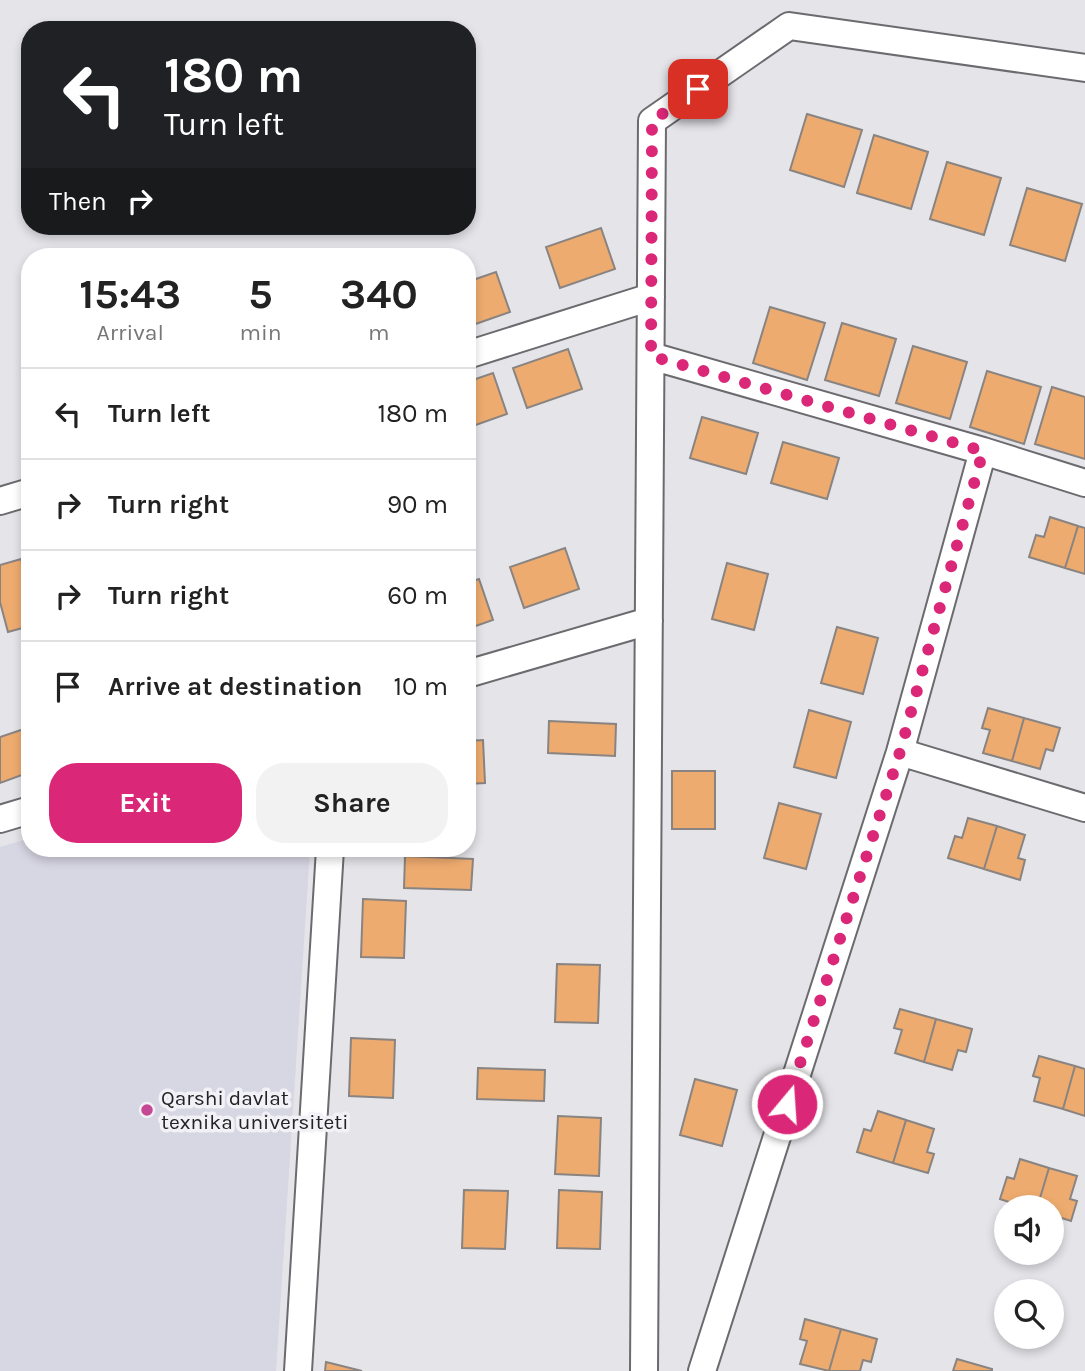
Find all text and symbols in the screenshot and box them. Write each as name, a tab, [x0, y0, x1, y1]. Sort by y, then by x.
text: 180 m	[164, 47, 303, 104]
icon: left	[49, 49, 140, 140]
pin	[668, 59, 728, 119]
icon: arrive	[679, 70, 717, 108]
text: Turn left	[164, 106, 284, 143]
icon: right	[121, 182, 159, 220]
text: Then	[49, 186, 107, 217]
text: 15:43	[79, 269, 181, 319]
text: 5	[248, 269, 273, 319]
text: 340	[340, 269, 418, 319]
text: Arrival	[97, 319, 164, 346]
text: min	[239, 319, 282, 346]
text: m	[368, 319, 390, 346]
icon: left	[49, 395, 87, 433]
text: Turn left	[108, 398, 210, 429]
text: 180 m	[378, 398, 448, 429]
icon: right	[49, 486, 87, 524]
text: Turn right	[108, 489, 229, 520]
text: 90 m	[387, 489, 448, 520]
icon: right	[49, 577, 87, 615]
text: Turn right	[108, 580, 229, 611]
text: 60 m	[387, 580, 448, 611]
icon: arrive	[49, 668, 87, 706]
text: Arrive at destination	[108, 671, 362, 702]
text: 10 m	[393, 671, 448, 702]
button: Exit	[49, 763, 242, 843]
button: Share	[256, 763, 448, 843]
position arrow	[750, 1067, 824, 1141]
place label: Qarshi davlat texnika universiteti	[161, 1086, 348, 1134]
marker: Qarshi davlat texnika universiteti	[139, 1102, 155, 1118]
map controls	[994, 1195, 1064, 1349]
button: sound	[994, 1195, 1064, 1265]
button: search	[994, 1279, 1064, 1349]

